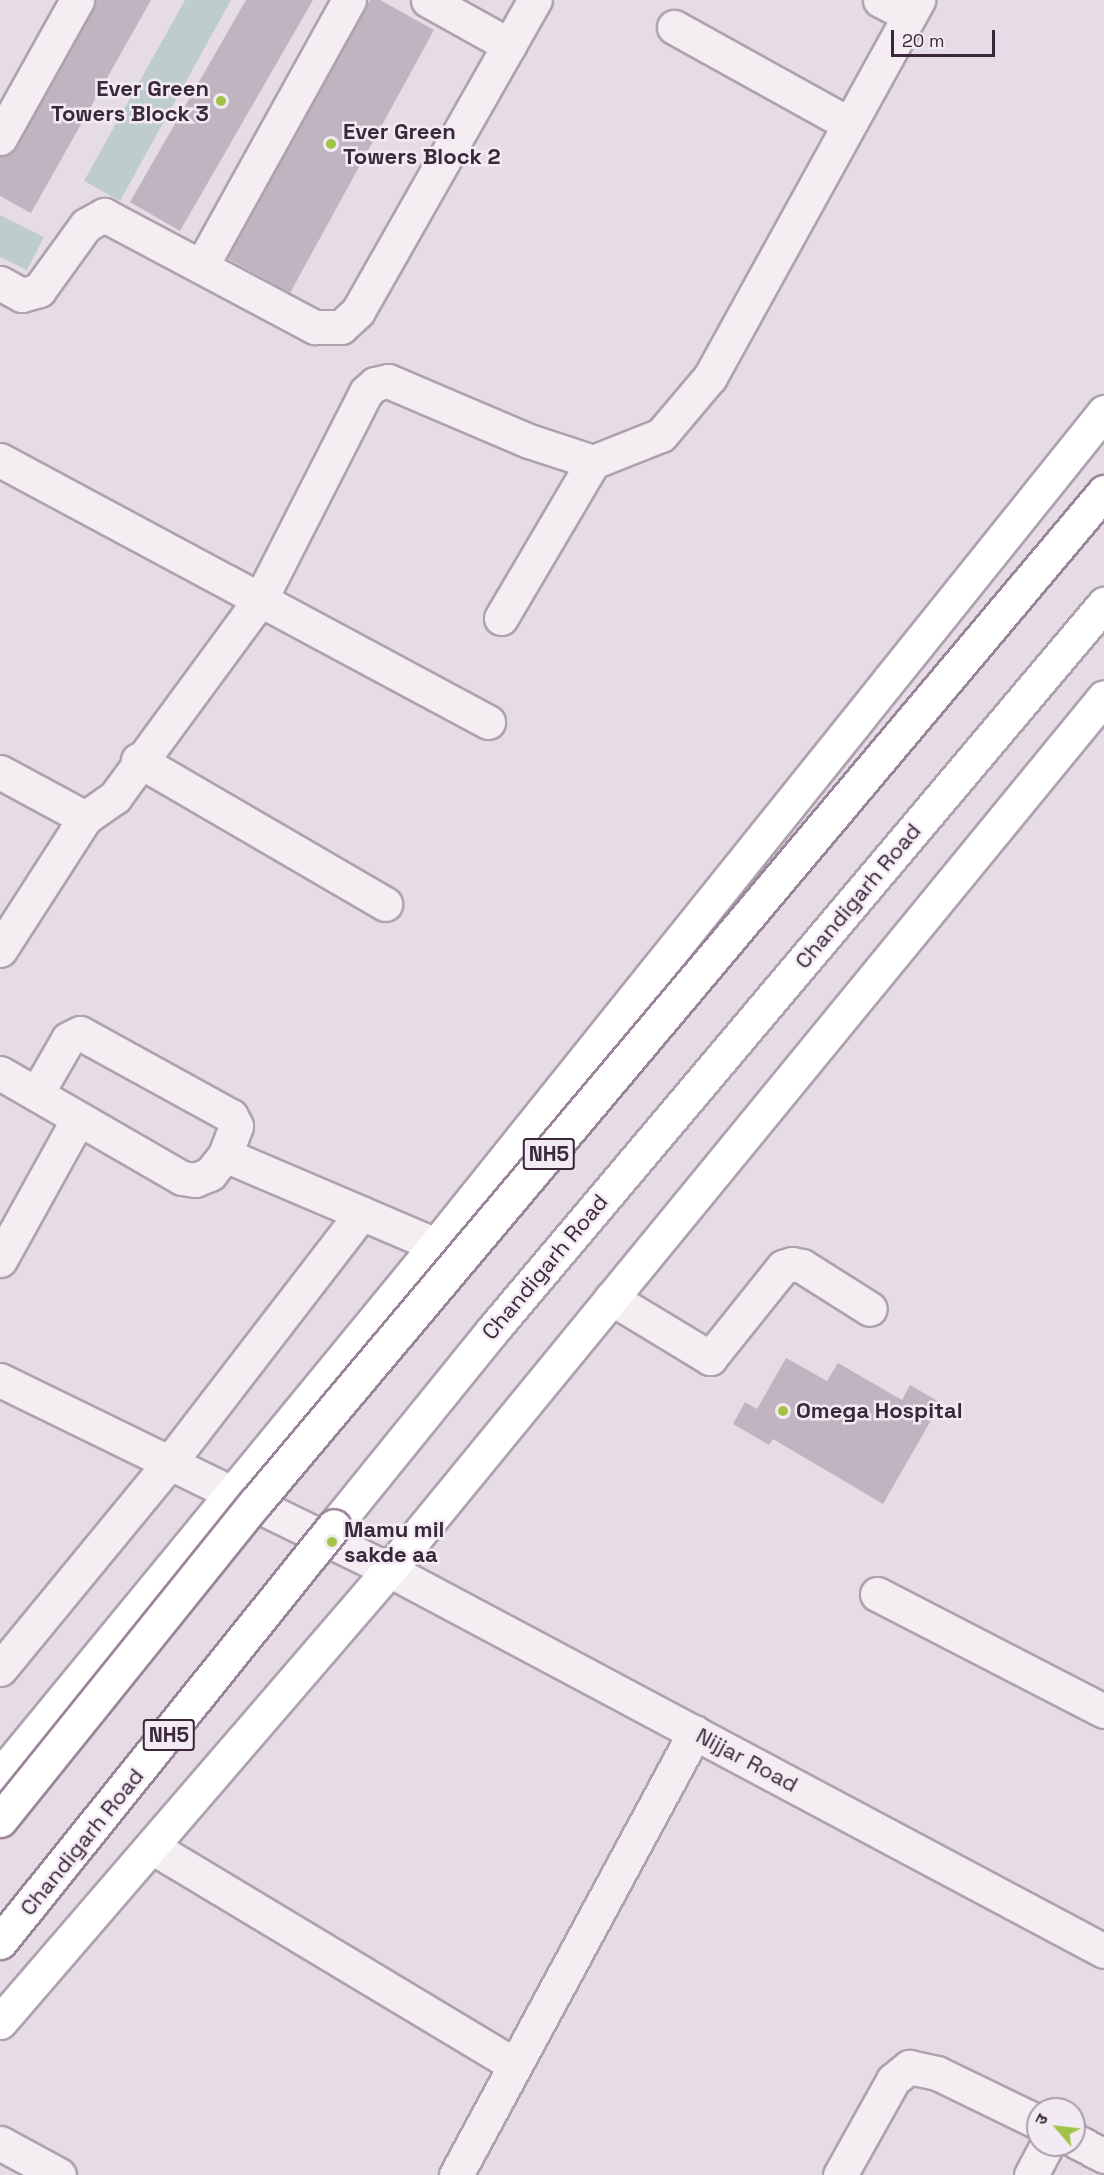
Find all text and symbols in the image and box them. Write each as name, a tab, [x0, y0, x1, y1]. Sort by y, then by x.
scale bar	[894, 18, 998, 56]
text: 20 m	[902, 29, 945, 52]
place label: Ever Green Towers Block 3	[51, 75, 209, 126]
marker: Ever Green Towers Block 3	[214, 94, 228, 108]
place label: Ever Green Towers Block 2	[343, 118, 501, 170]
marker: Ever Green Towers Block 2	[324, 137, 338, 151]
street label: Chandigarh Road	[790, 818, 926, 974]
road number: NH5	[522, 1136, 576, 1172]
street label: Chandigarh Road	[477, 1189, 613, 1345]
place label: Omega Hospital	[796, 1398, 963, 1424]
marker: Omega Hospital	[774, 1402, 792, 1420]
place label: Mamu mil sakde aa	[344, 1516, 444, 1568]
marker: Mamu mil sakde aa	[325, 1535, 339, 1549]
road number: NH5	[142, 1717, 196, 1753]
street label: Nijjar Road	[692, 1722, 802, 1798]
street label: Chandigarh Road	[15, 1763, 149, 1921]
north arrow	[1026, 2097, 1086, 2157]
text: उ	[1030, 2110, 1053, 2128]

